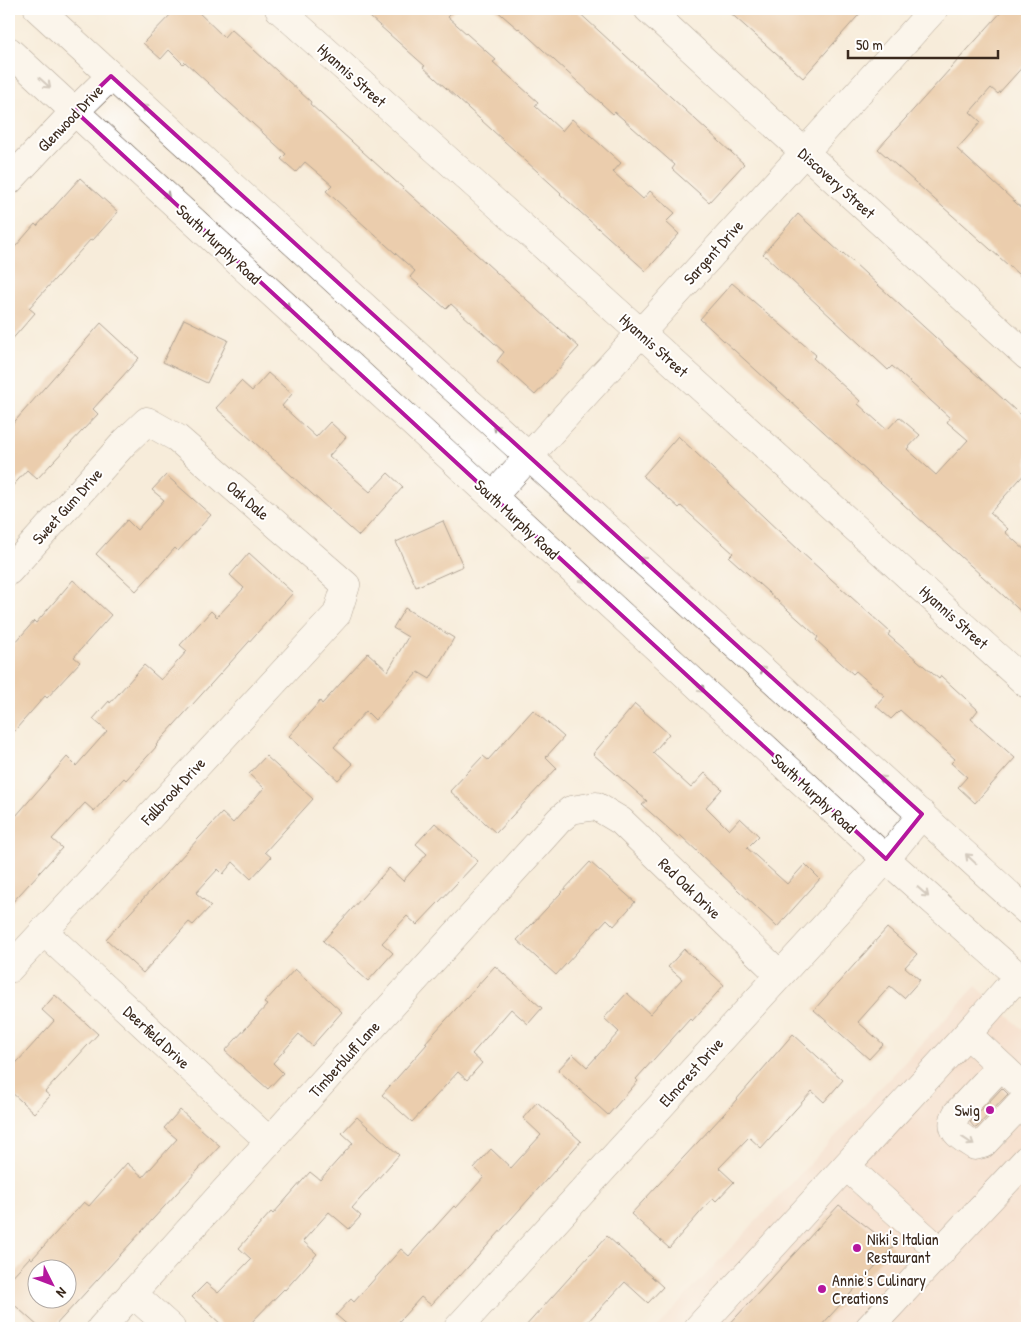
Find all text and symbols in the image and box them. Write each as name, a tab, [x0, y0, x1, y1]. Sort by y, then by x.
scale bar	[848, 28, 998, 60]
text: 50 m	[856, 34, 883, 55]
street label: Hyannis Street	[313, 38, 392, 112]
one-way arrow	[38, 78, 51, 89]
street label: Glenwood Drive	[32, 79, 108, 157]
one-way arrow	[142, 104, 155, 116]
street label: Discovery Street	[794, 142, 881, 224]
one-way arrow	[158, 188, 171, 199]
street label: South Murphy Road	[172, 199, 266, 289]
street label: Sargent Drive	[678, 215, 748, 289]
one-way arrow	[277, 298, 290, 310]
street label: Hyannis Street	[615, 308, 694, 382]
one-way arrow	[492, 424, 505, 436]
street label: Sweet Gum Drive	[27, 463, 108, 549]
street label: South Murphy Road	[470, 474, 564, 564]
street label: Oak Dale	[222, 475, 275, 525]
one-way arrow	[638, 557, 651, 568]
one-way arrow	[574, 571, 586, 583]
street label: Hyannis Street	[915, 580, 994, 654]
one-way arrow	[759, 666, 772, 677]
one-way arrow	[693, 681, 706, 693]
street label: South Murphy Road	[767, 748, 861, 838]
street label: Fallbrook Drive	[135, 752, 211, 830]
one-way arrow	[879, 775, 892, 787]
street label: Red Oak Drive	[654, 853, 727, 924]
one-way arrow	[964, 853, 977, 865]
one-way arrow	[916, 886, 929, 897]
street label: Deerfield Drive	[119, 1000, 196, 1074]
street label: Timberbluff Lane	[304, 1015, 385, 1102]
street label: Elmcrest Drive	[654, 1032, 729, 1111]
place label: Swig	[955, 1099, 980, 1121]
marker: Swig	[984, 1104, 996, 1116]
one-way arrow	[961, 1136, 975, 1146]
place label: Niki's Italian Restaurant	[867, 1228, 939, 1268]
marker: Niki's Italian Restaurant	[851, 1242, 863, 1254]
north arrow	[28, 1260, 78, 1310]
place label: Annie's Culinary Creations	[832, 1269, 926, 1309]
marker: Annie's Culinary Creations	[816, 1283, 828, 1295]
text: N	[52, 1284, 72, 1303]

